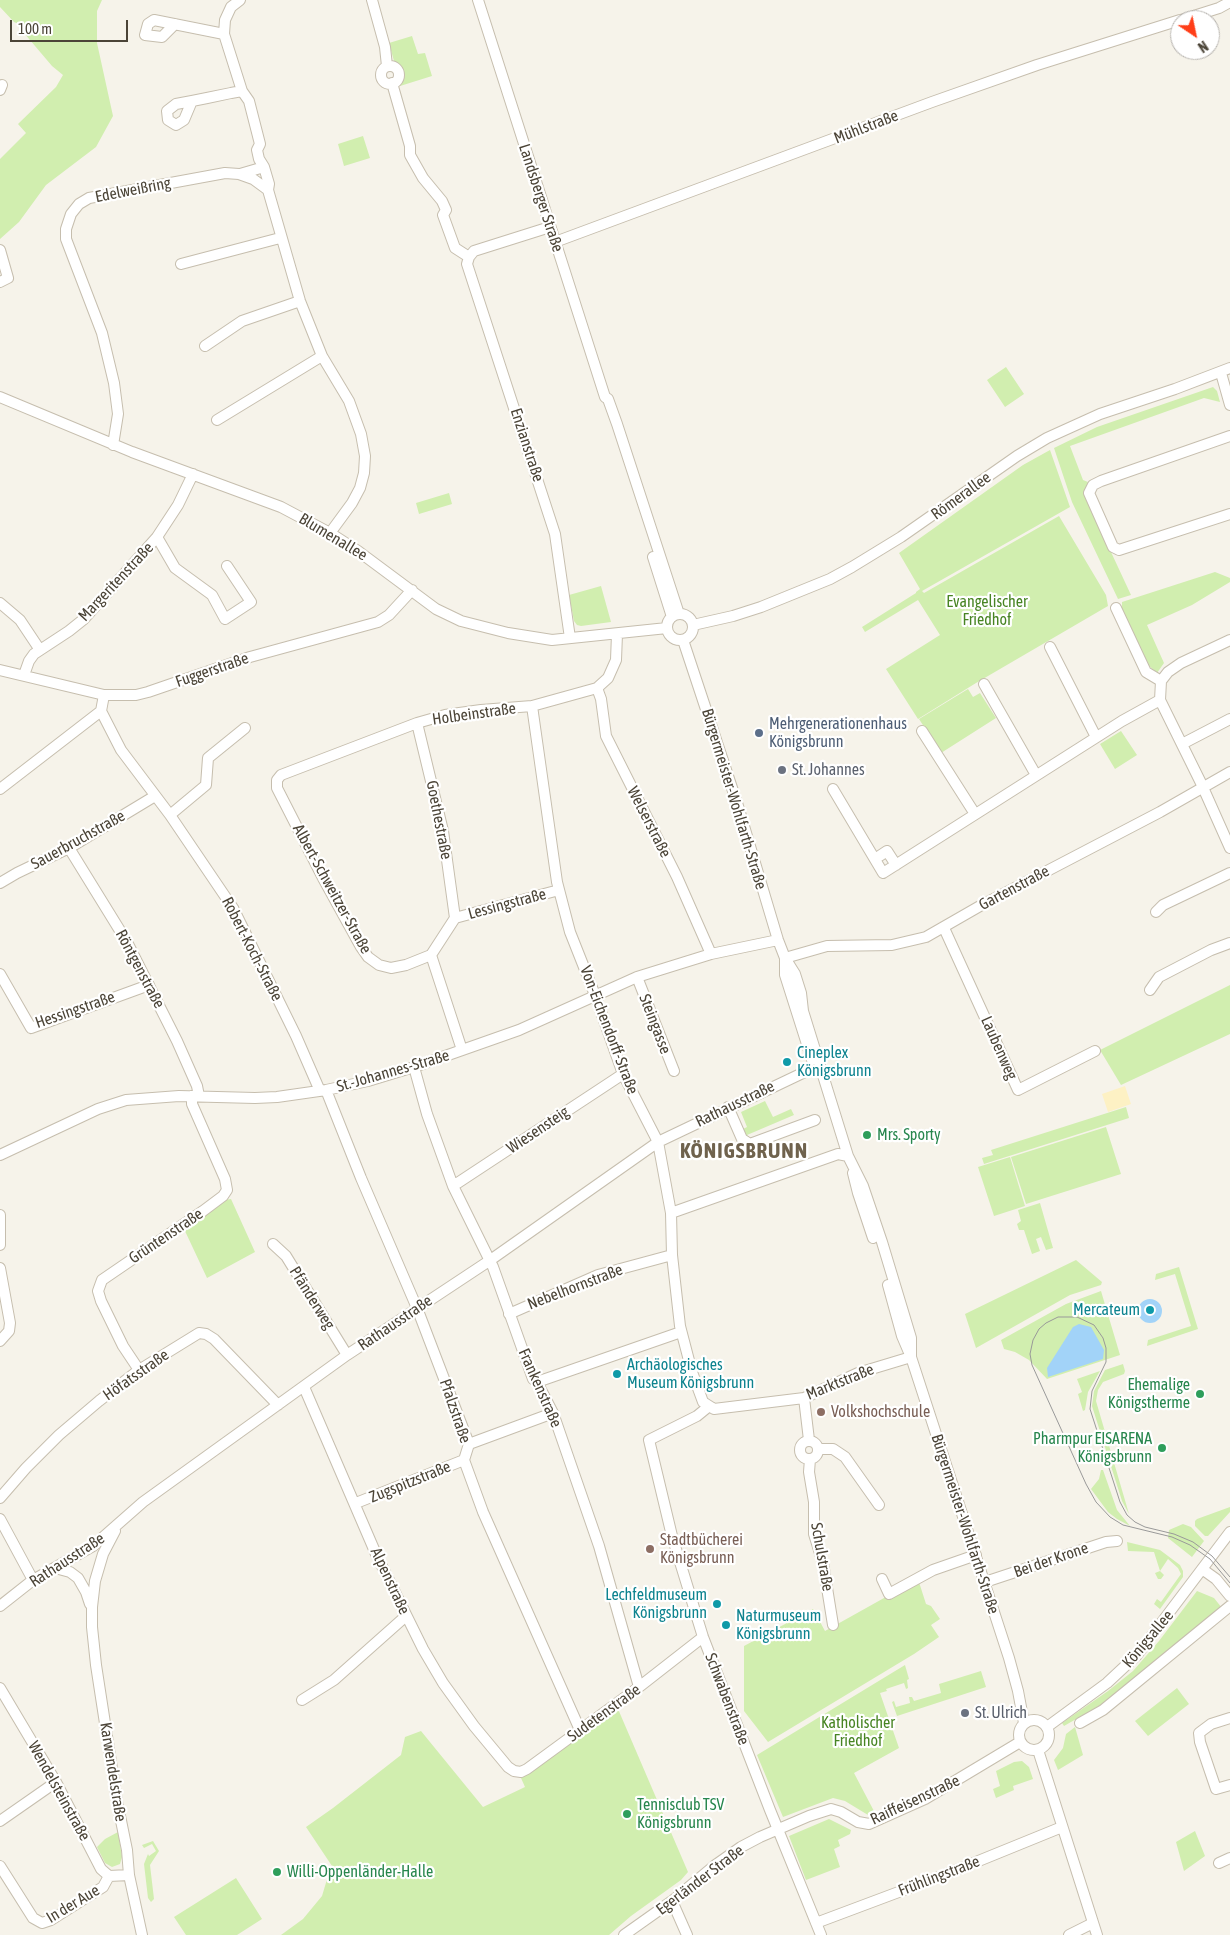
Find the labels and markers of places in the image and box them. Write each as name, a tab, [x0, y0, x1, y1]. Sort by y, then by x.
place label: Mehrgenerationenhaus Königsbrunn	[769, 714, 907, 752]
marker: Mehrgenerationenhaus Königsbrunn	[753, 727, 765, 739]
place label: St. Johannes	[792, 760, 865, 780]
marker: St. Johannes	[776, 764, 788, 776]
place label: Cineplex Königsbrunn	[797, 1043, 872, 1081]
marker: Cineplex Königsbrunn	[781, 1056, 793, 1068]
place label: Mrs. Sporty	[877, 1125, 941, 1145]
marker: Mrs. Sporty	[861, 1129, 873, 1141]
place label: Mercateum	[1073, 1300, 1140, 1320]
marker: Mercateum	[1144, 1304, 1156, 1316]
place label: Archäologisches Museum Königsbrunn	[627, 1355, 754, 1393]
marker: Archäologisches Museum Königsbrunn	[611, 1368, 623, 1380]
place label: Ehemalige Königstherme	[1108, 1375, 1190, 1413]
marker: Ehemalige Königstherme	[1194, 1388, 1206, 1400]
place label: Volkshochschule	[831, 1402, 930, 1422]
marker: Volkshochschule	[815, 1406, 827, 1418]
place label: Pharmpur EISARENA Königsbrunn	[1033, 1429, 1152, 1467]
marker: Pharmpur EISARENA Königsbrunn	[1156, 1442, 1168, 1454]
place label: Stadtbücherei Königsbrunn	[660, 1530, 743, 1568]
marker: Stadtbücherei Königsbrunn	[644, 1543, 656, 1555]
place label: Lechfeldmuseum Königsbrunn	[605, 1585, 707, 1623]
marker: Lechfeldmuseum Königsbrunn	[711, 1598, 723, 1610]
place label: Naturmuseum Königsbrunn	[736, 1606, 821, 1644]
marker: Naturmuseum Königsbrunn	[720, 1619, 732, 1631]
place label: St. Ulrich	[975, 1703, 1027, 1723]
marker: St. Ulrich	[959, 1707, 971, 1719]
place label: Tennisclub TSV Königsbrunn	[637, 1795, 724, 1833]
marker: Tennisclub TSV Königsbrunn	[621, 1808, 633, 1820]
place label: Willi-Oppenländer-Halle	[287, 1862, 433, 1882]
marker: Willi-Oppenländer-Halle	[271, 1866, 283, 1878]

